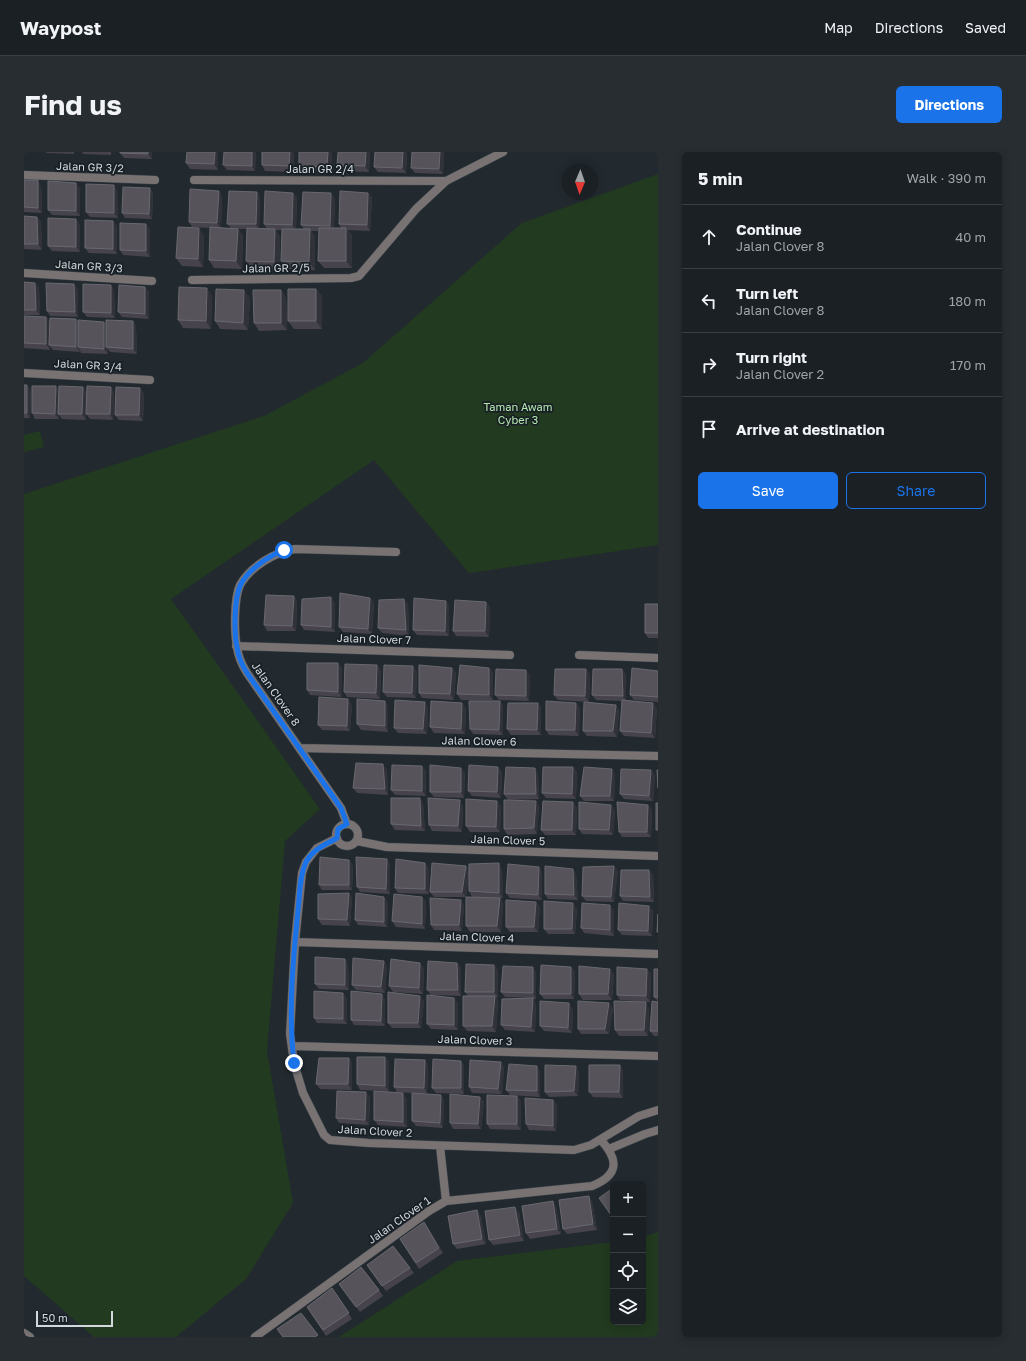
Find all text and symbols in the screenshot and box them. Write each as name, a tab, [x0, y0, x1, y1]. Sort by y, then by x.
text: Waypost	[20, 16, 101, 39]
text: Map	[824, 19, 853, 36]
text: Directions	[875, 19, 943, 36]
text: Saved	[965, 19, 1006, 36]
button: Directions	[896, 86, 1002, 123]
text: Find us	[24, 88, 122, 121]
street label: Jalan GR 3/2	[56, 159, 124, 174]
street label: Jalan GR 2/4	[286, 162, 354, 175]
north arrow	[562, 164, 598, 200]
text: 5 min	[698, 168, 742, 189]
text: Walk · 390 m	[907, 170, 986, 186]
text: Continue	[736, 220, 802, 238]
icon: ahead	[698, 226, 720, 248]
text: 40 m	[955, 229, 986, 245]
text: Jalan Clover 8	[736, 238, 825, 254]
street label: Jalan GR 3/3	[55, 257, 123, 274]
street label: Jalan GR 2/5	[242, 260, 310, 275]
text: Turn left	[736, 284, 798, 302]
icon: left	[698, 290, 720, 312]
text: 180 m	[949, 293, 986, 309]
text: Jalan Clover 8	[736, 302, 825, 318]
text: Turn right	[736, 348, 807, 366]
icon: right	[698, 354, 720, 376]
street label: Jalan GR 3/4	[54, 356, 123, 373]
text: 170 m	[950, 357, 986, 373]
text: Jalan Clover 2	[736, 366, 824, 382]
park label: Taman Awam Cyber 3	[484, 400, 552, 426]
icon: arrive	[698, 418, 720, 440]
text: Arrive at destination	[736, 420, 885, 438]
button: Save	[698, 472, 838, 509]
button: Share	[846, 472, 986, 509]
route start	[275, 541, 293, 559]
street label: Jalan Clover 7	[337, 631, 411, 646]
street label: Jalan Clover 8	[250, 659, 303, 728]
street label: Jalan Clover 6	[441, 733, 517, 748]
street label: Jalan Clover 5	[471, 832, 546, 847]
street label: Jalan Clover 4	[439, 929, 515, 944]
street label: Jalan Clover 3	[437, 1032, 513, 1047]
route end	[285, 1054, 303, 1072]
street label: Jalan Clover 2	[337, 1122, 413, 1139]
map controls	[610, 1181, 646, 1325]
button: +	[610, 1181, 646, 1217]
street label: Jalan Clover 1	[365, 1193, 433, 1246]
button: −	[610, 1217, 646, 1253]
button: locate	[610, 1253, 646, 1289]
button: layers	[610, 1289, 646, 1325]
scale bar	[36, 1309, 113, 1328]
text: 50 m	[42, 1311, 68, 1324]

